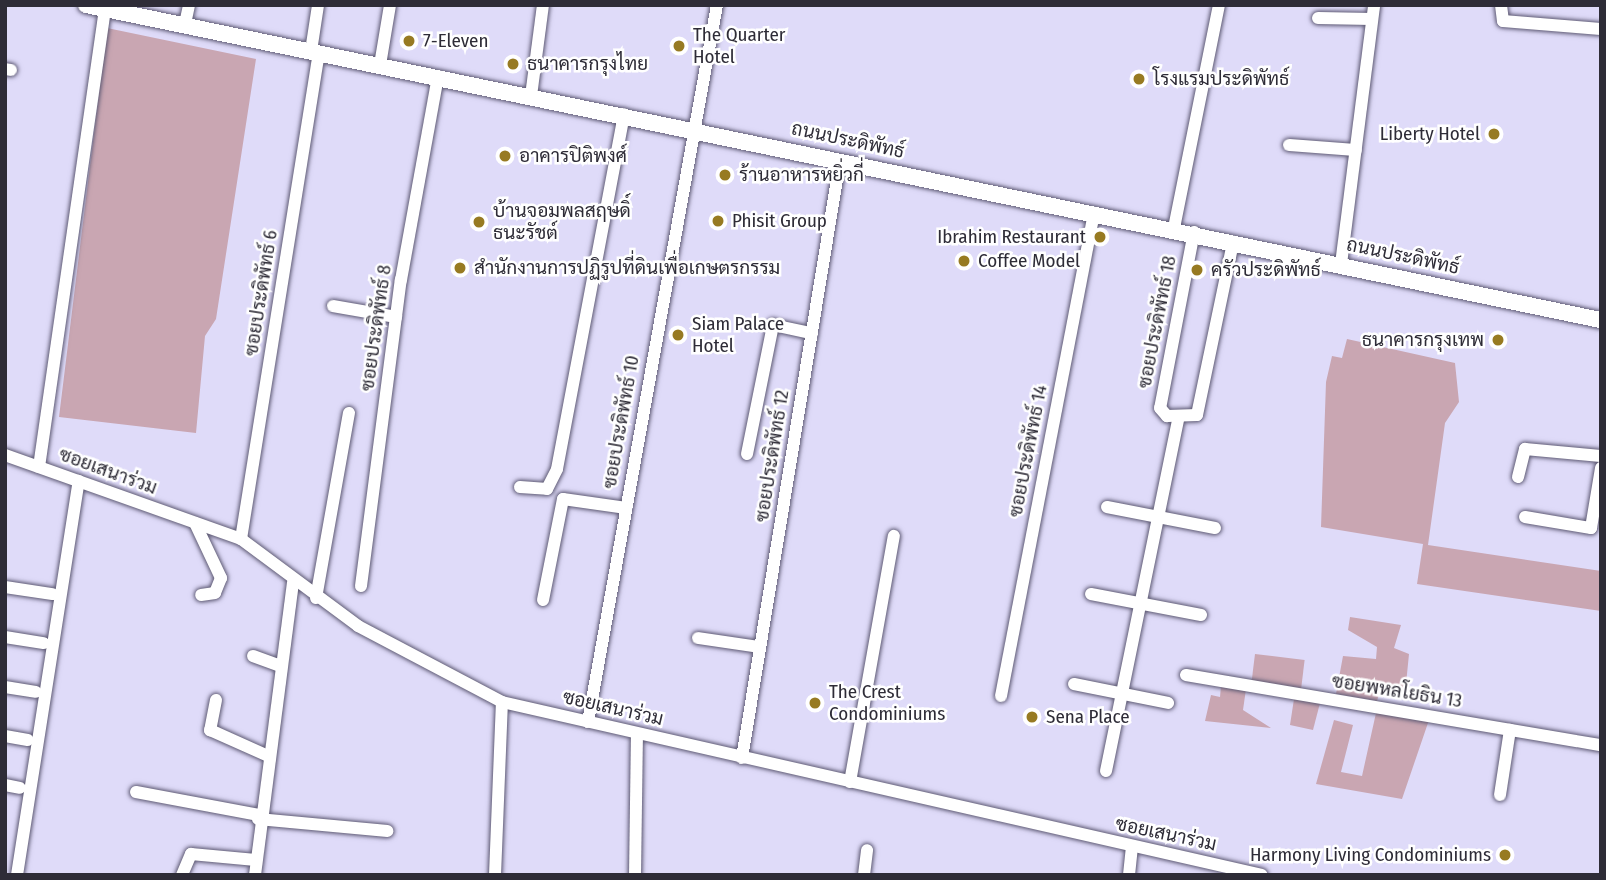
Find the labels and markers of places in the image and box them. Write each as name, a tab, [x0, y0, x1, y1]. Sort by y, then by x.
place label: The Quarter Hotel	[693, 24, 785, 68]
place label: 7-Eleven	[423, 30, 488, 52]
marker: 7-Eleven	[401, 33, 417, 49]
marker: The Quarter Hotel	[671, 38, 687, 54]
place label: ธนาคารกรุงไทย	[527, 53, 648, 75]
marker: ธนาคารกรุงไทย	[505, 56, 521, 72]
place label: โรงแรมประดิพัทธ์	[1153, 68, 1289, 90]
marker: โรงแรมประดิพัทธ์	[1131, 71, 1147, 87]
place label: Liberty Hotel	[1380, 123, 1480, 145]
marker: Liberty Hotel	[1486, 126, 1502, 142]
place label: อาคารปิติพงศ์	[519, 145, 627, 167]
marker: อาคารปิติพงศ์	[497, 148, 513, 164]
place label: ร้านอาหารหยิ่วกี่	[739, 164, 864, 186]
marker: ร้านอาหารหยิ่วกี่	[717, 167, 733, 183]
place label: บ้านจอมพลสฤษดิ์ ธนะรัชต์	[493, 200, 631, 244]
place label: Phisit Group	[732, 210, 827, 232]
marker: Phisit Group	[710, 213, 726, 229]
marker: บ้านจอมพลสฤษดิ์ ธนะรัชต์	[471, 214, 487, 230]
place label: Ibrahim Restaurant	[937, 226, 1086, 248]
marker: Ibrahim Restaurant	[1092, 229, 1108, 245]
place label: Coffee Model	[978, 250, 1080, 272]
marker: Coffee Model	[956, 253, 972, 269]
place label: สำนักงานการปฏิรูปที่ดินเพื่อเกษตรกรรม	[474, 257, 780, 279]
place label: ครัวประดิพัทธ์	[1211, 259, 1321, 281]
marker: สำนักงานการปฏิรูปที่ดินเพื่อเกษตรกรรม	[452, 260, 468, 276]
marker: ครัวประดิพัทธ์	[1189, 262, 1205, 278]
place label: Siam Palace Hotel	[692, 313, 784, 357]
marker: Siam Palace Hotel	[670, 327, 686, 343]
place label: ธนาคารกรุงเทพ	[1362, 329, 1484, 351]
marker: ธนาคารกรุงเทพ	[1490, 332, 1506, 348]
place label: The Crest Condominiums	[829, 681, 945, 725]
marker: The Crest Condominiums	[807, 695, 823, 711]
place label: Sena Place	[1046, 706, 1130, 728]
marker: Sena Place	[1024, 709, 1040, 725]
place label: Harmony Living Condominiums	[1250, 844, 1491, 866]
marker: Harmony Living Condominiums	[1497, 847, 1513, 863]

